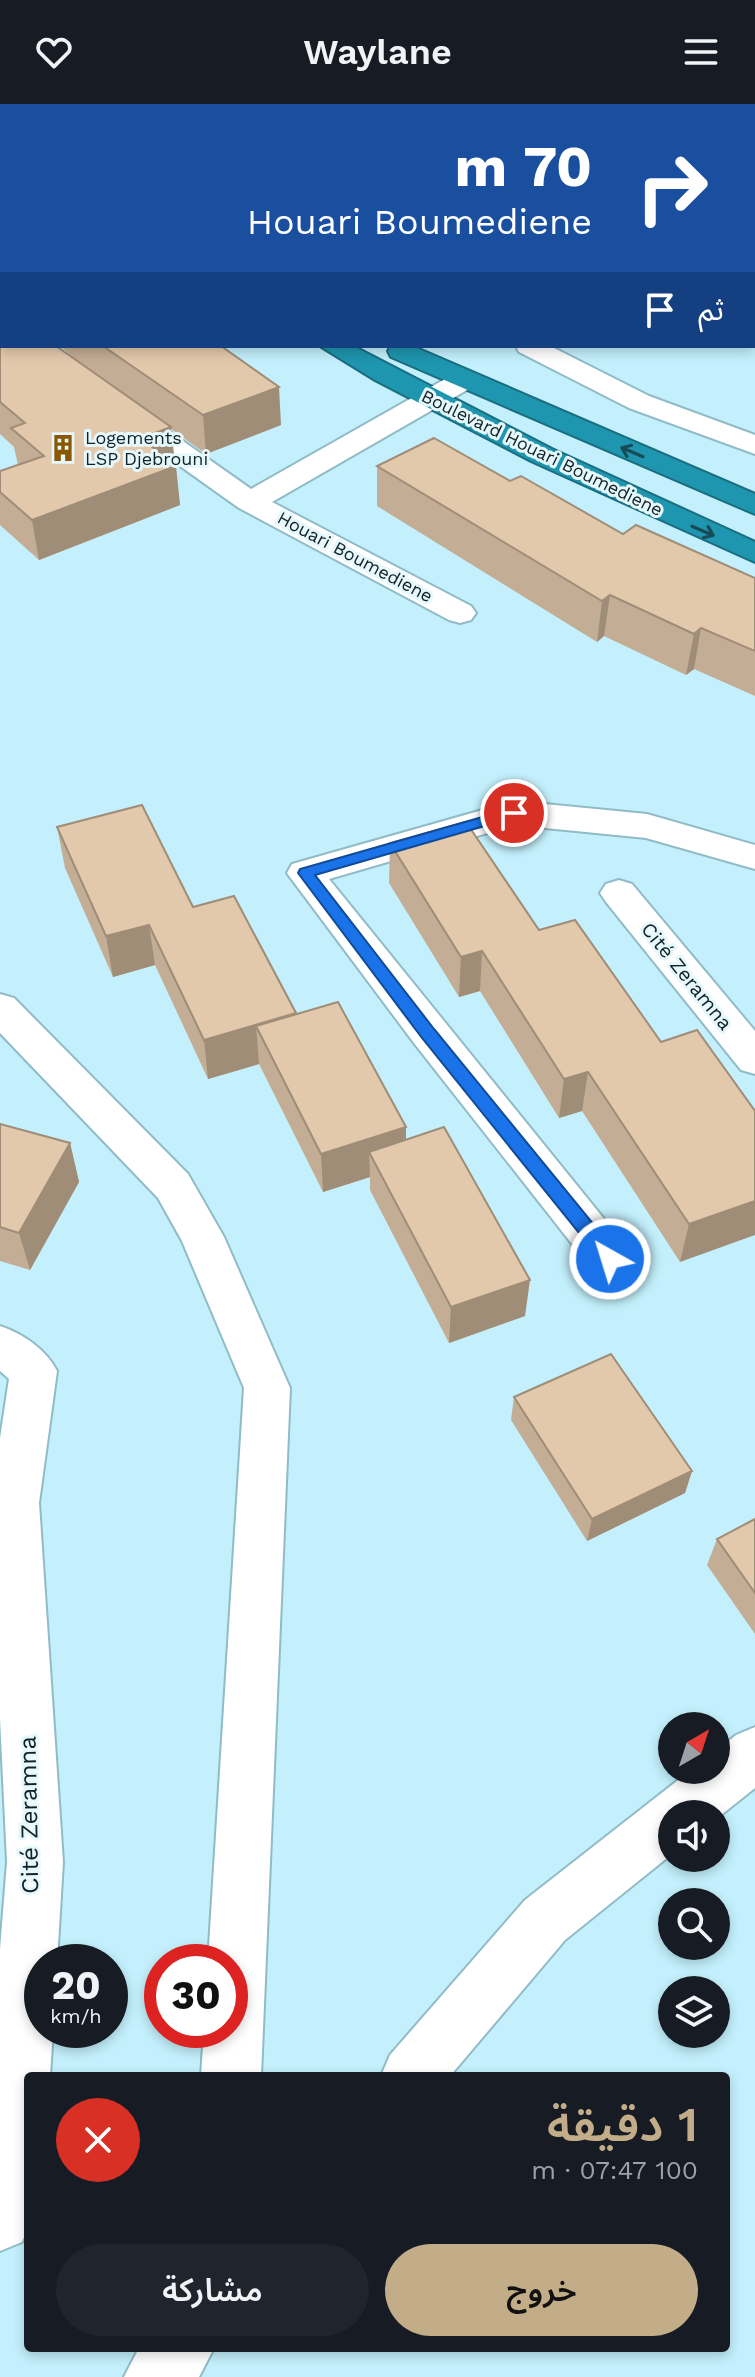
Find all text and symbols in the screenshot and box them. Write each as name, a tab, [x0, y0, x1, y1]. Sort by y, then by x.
icon: heart	[32, 30, 76, 74]
icon: menu	[679, 30, 723, 74]
text: Waylane	[303, 31, 452, 73]
text: 70 m	[455, 134, 592, 200]
icon: right	[620, 136, 724, 240]
text: Houari Boumediene	[247, 201, 592, 243]
icon: arrive	[638, 288, 682, 332]
text: ثم	[698, 292, 724, 327]
street label: Boulevard Houari Boumediene	[418, 385, 666, 520]
place label: Logements LSP Djebrouni	[85, 427, 208, 469]
building icon: Logements LSP Djebrouni	[48, 433, 78, 463]
one-way arrow	[620, 444, 644, 459]
street label: Houari Boumediene	[274, 507, 436, 606]
one-way arrow	[690, 524, 715, 539]
pin	[480, 779, 548, 847]
icon: arrive	[492, 791, 536, 835]
street label: Cité Zeramna	[636, 917, 738, 1035]
position arrow	[568, 1217, 652, 1301]
north arrow	[658, 1712, 730, 1784]
map controls	[658, 1712, 730, 2048]
street label: Cité Zeramna	[14, 1736, 44, 1894]
button: sound	[658, 1800, 730, 1872]
button: search	[658, 1888, 730, 1960]
speed limit sign: 30	[144, 1944, 248, 2048]
text: 20	[51, 1962, 101, 2009]
button: layers	[658, 1976, 730, 2048]
text: km/h	[50, 2004, 102, 2028]
text: 1 دقيقة	[547, 2096, 698, 2153]
button: close	[56, 2098, 140, 2182]
text: 100 m · 07:47	[531, 2155, 698, 2185]
button: مشاركة	[56, 2244, 369, 2336]
button: خروج	[385, 2244, 698, 2336]

